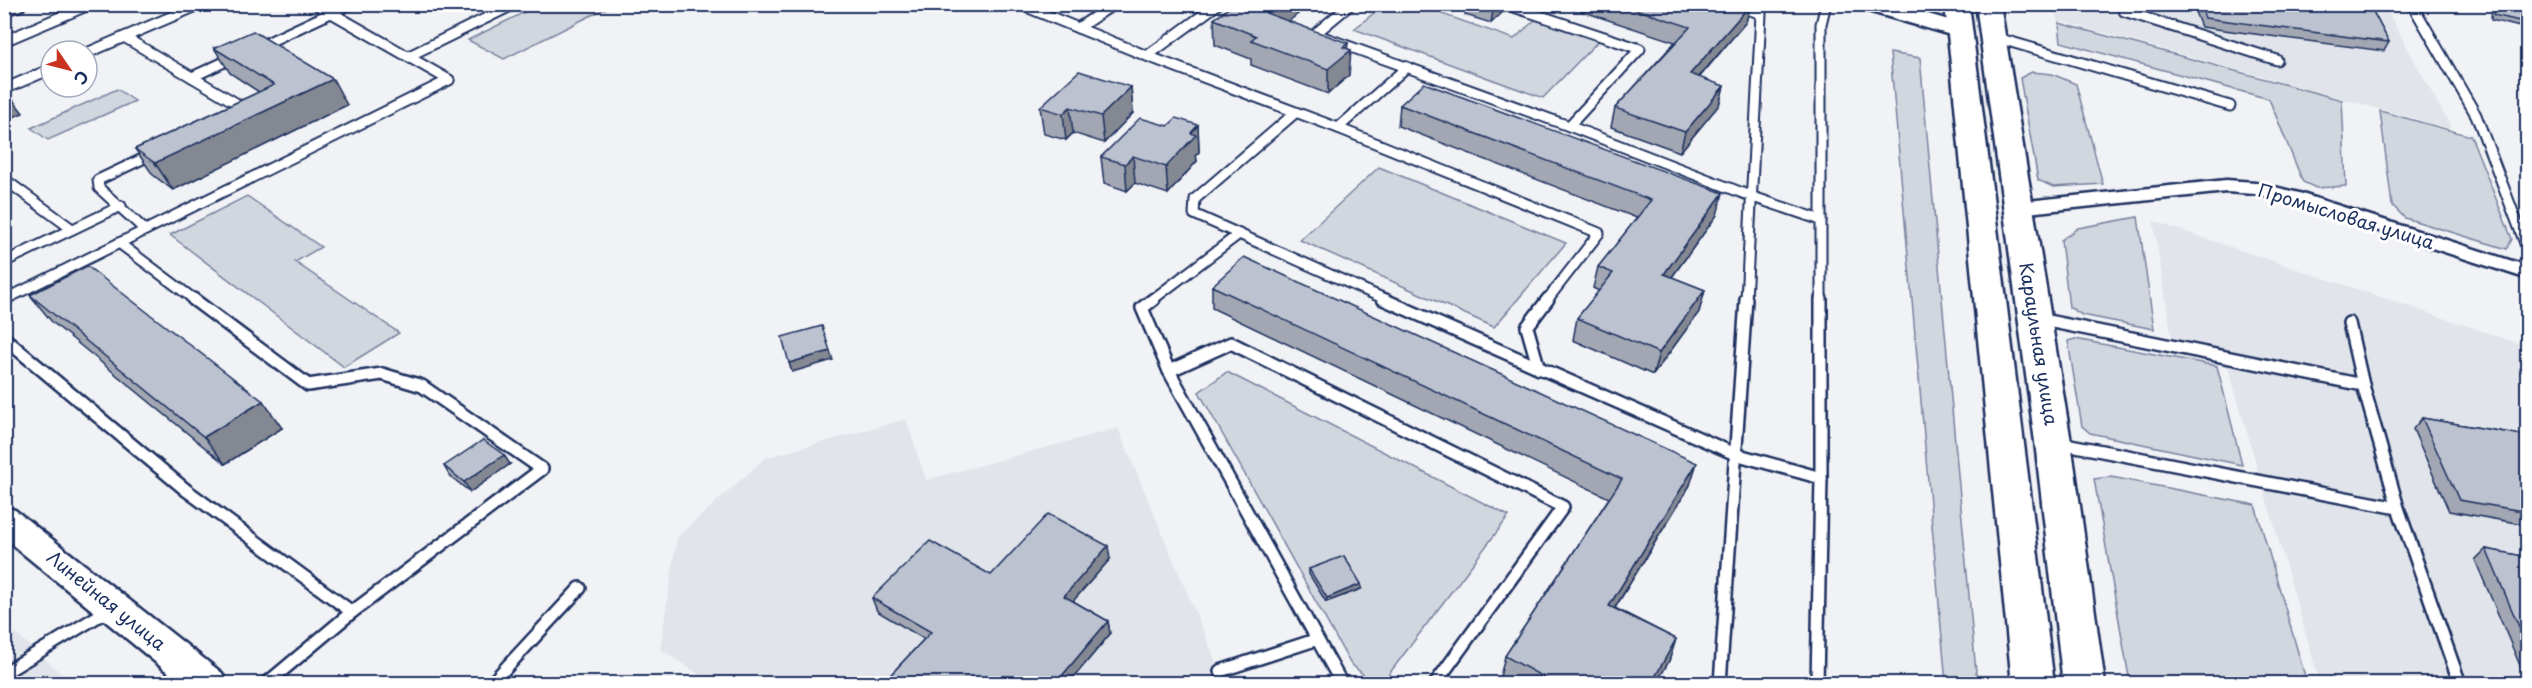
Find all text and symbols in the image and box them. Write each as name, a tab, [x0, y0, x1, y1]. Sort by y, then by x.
north arrow	[39, 39, 99, 99]
text: С	[69, 66, 95, 90]
street label: Промысловая улица	[2255, 176, 2438, 255]
street label: Караульная улица	[2013, 261, 2066, 428]
street label: Линейная улица	[42, 543, 173, 657]

